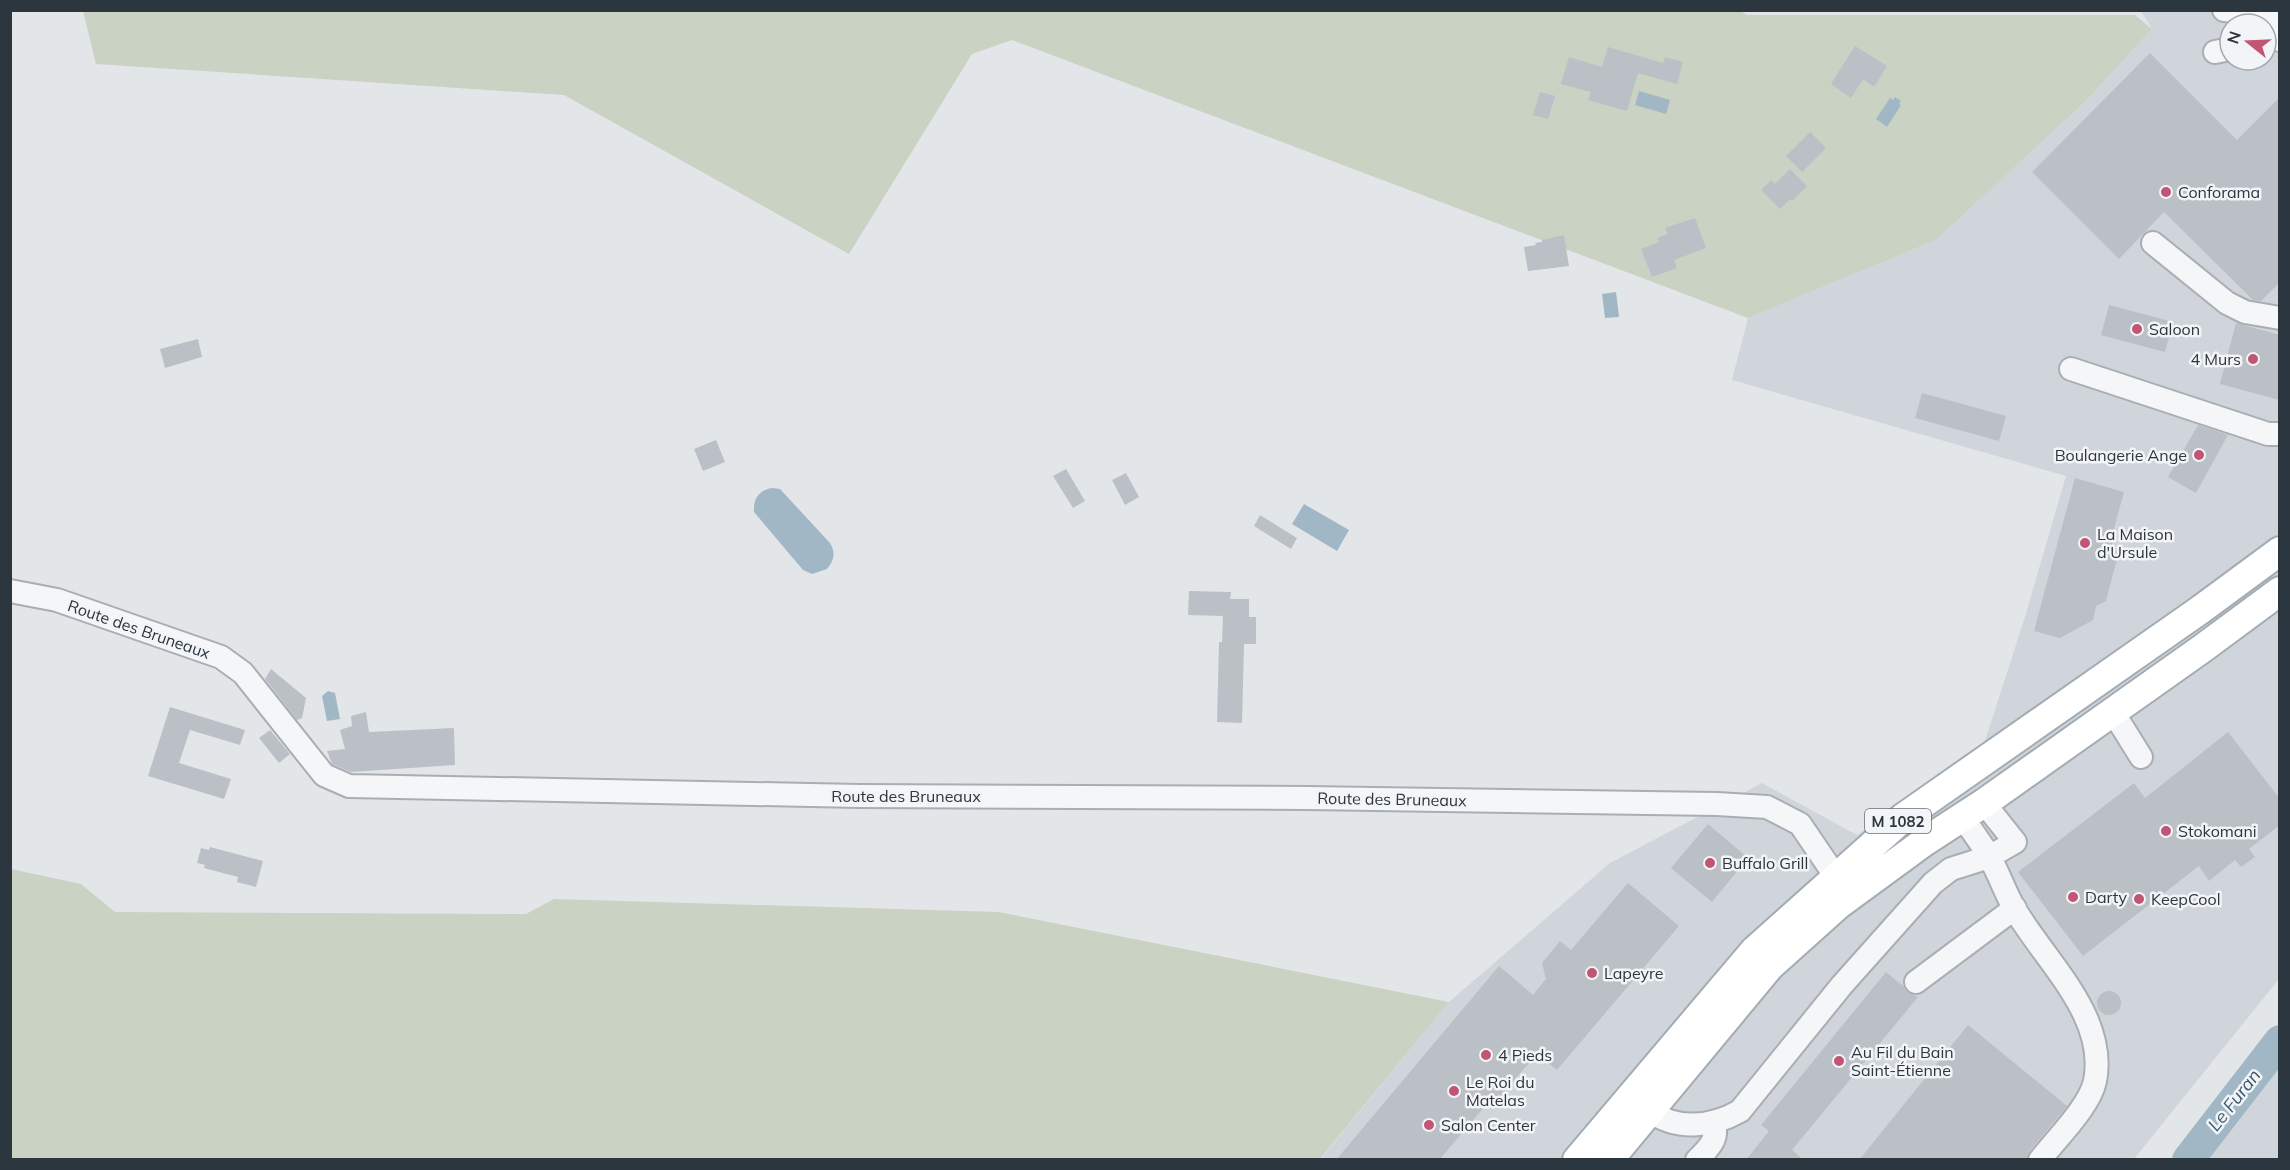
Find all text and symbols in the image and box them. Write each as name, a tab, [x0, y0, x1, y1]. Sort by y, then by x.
north arrow	[2218, 12, 2278, 72]
text: N	[2222, 29, 2245, 46]
place label: Conforama	[2178, 182, 2260, 202]
marker: Conforama	[2159, 185, 2173, 199]
place label: Saloon	[2149, 319, 2200, 339]
marker: Saloon	[2130, 322, 2144, 336]
place label: 4 Murs	[2191, 349, 2241, 369]
marker: 4 Murs	[2246, 352, 2260, 366]
place label: Boulangerie Ange	[2055, 445, 2187, 465]
marker: Boulangerie Ange	[2192, 448, 2206, 462]
place label: La Maison d'Ursule	[2097, 524, 2173, 562]
marker: La Maison d'Ursule	[2078, 536, 2092, 550]
street label: Route des Bruneaux	[65, 595, 213, 663]
street label: Route des Bruneaux	[831, 786, 981, 806]
street label: Route des Bruneaux	[1317, 788, 1467, 810]
road number: M 1082	[1865, 809, 1931, 833]
place label: Stokomani	[2178, 821, 2257, 841]
marker: Stokomani	[2159, 824, 2173, 838]
place label: Buffalo Grill	[1722, 853, 1808, 873]
marker: Buffalo Grill	[1703, 856, 1717, 870]
place label: Darty	[2085, 887, 2127, 907]
place label: KeepCool	[2151, 889, 2220, 909]
marker: Darty	[2066, 890, 2080, 904]
marker: KeepCool	[2132, 892, 2146, 906]
place label: Lapeyre	[1604, 963, 1663, 983]
marker: Lapeyre	[1585, 966, 1599, 980]
place label: Au Fil du Bain Saint-Étienne	[1851, 1042, 1954, 1080]
place label: 4 Pieds	[1498, 1045, 1552, 1065]
marker: 4 Pieds	[1479, 1048, 1493, 1062]
marker: Au Fil du Bain Saint-Étienne	[1832, 1054, 1846, 1068]
water label: Le Furan	[2203, 1064, 2265, 1136]
place label: Le Roi du Matelas	[1466, 1072, 1534, 1110]
marker: Le Roi du Matelas	[1447, 1084, 1461, 1098]
place label: Salon Center	[1441, 1115, 1536, 1135]
marker: Salon Center	[1422, 1118, 1436, 1132]

